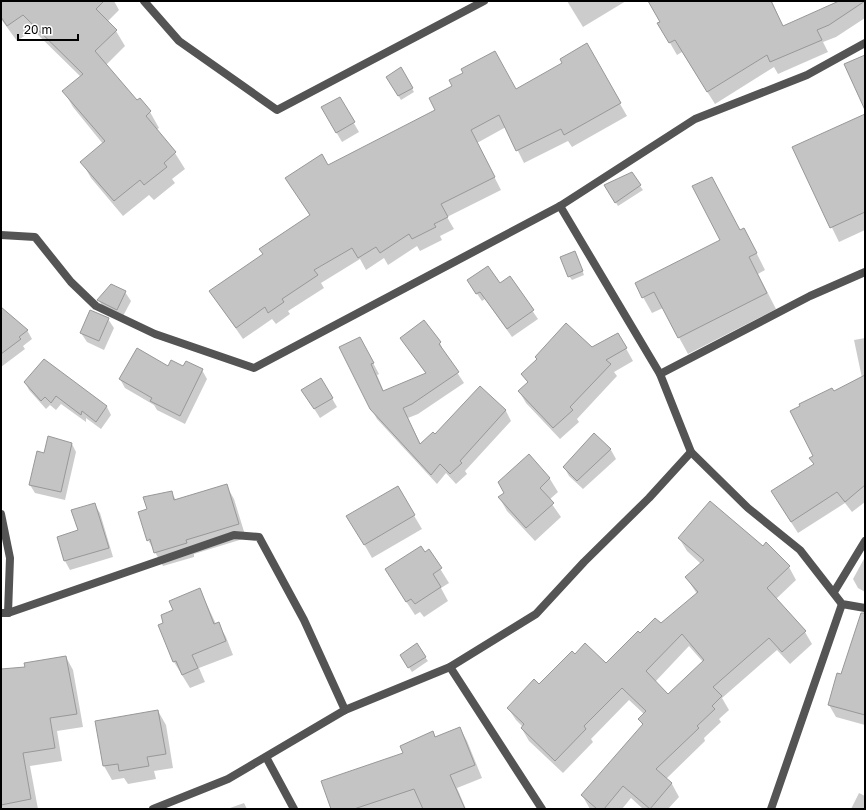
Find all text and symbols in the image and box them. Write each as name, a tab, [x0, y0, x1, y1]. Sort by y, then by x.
scale bar	[18, 16, 78, 42]
text: 20 m	[24, 22, 52, 37]

